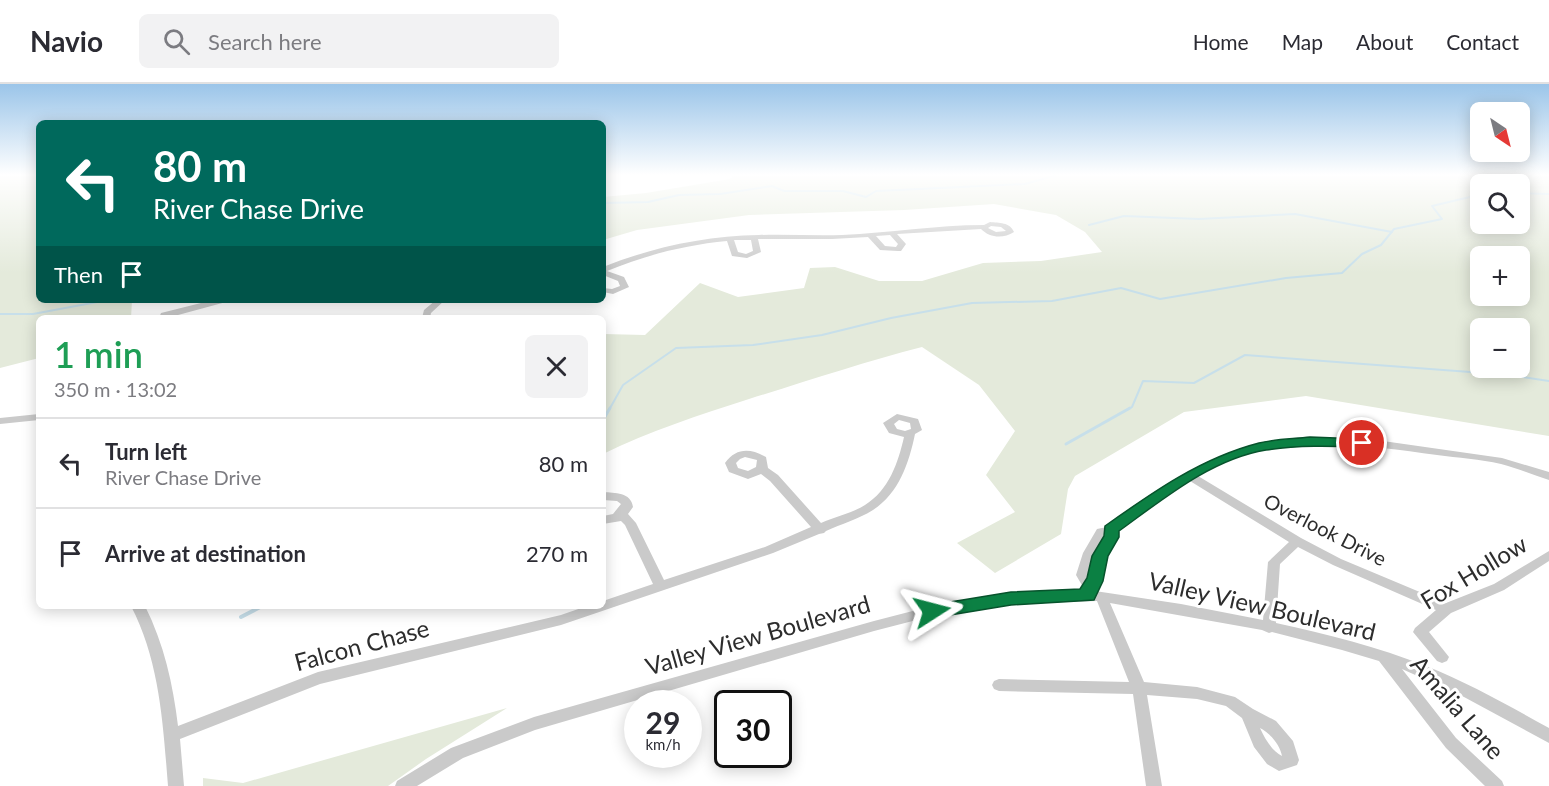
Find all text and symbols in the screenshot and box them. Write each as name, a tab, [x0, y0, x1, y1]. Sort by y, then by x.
search box	[139, 14, 559, 68]
text: Navio	[30, 24, 103, 58]
icon: search	[160, 25, 193, 58]
text: Search here	[208, 28, 322, 55]
text: Home	[1193, 29, 1249, 54]
text: Map	[1282, 29, 1323, 54]
text: About	[1356, 29, 1413, 54]
text: Contact	[1446, 29, 1519, 54]
north arrow	[1470, 102, 1530, 162]
map controls	[1470, 102, 1530, 378]
text: 80 m	[153, 141, 247, 191]
icon: left	[54, 144, 132, 222]
button: search	[1470, 174, 1530, 234]
text: River Chase Drive	[153, 192, 364, 225]
button: +	[1470, 246, 1530, 306]
icon: arrive	[115, 258, 148, 291]
text: Then	[54, 261, 103, 288]
button: −	[1470, 318, 1530, 378]
text: 1 min	[54, 332, 143, 376]
button: close	[525, 335, 588, 398]
text: 350 m · 13:02	[54, 377, 177, 401]
pin	[1336, 417, 1387, 468]
icon: arrive	[1345, 426, 1378, 459]
text: Turn left	[105, 438, 187, 465]
icon: left	[54, 447, 87, 480]
text: 80 m	[539, 450, 588, 477]
text: River Chase Drive	[105, 465, 261, 489]
street label: Overlook Drive	[1260, 488, 1391, 570]
street label: Fox Hollow	[1415, 529, 1532, 615]
icon: arrive	[54, 537, 87, 570]
text: Arrive at destination	[105, 540, 306, 567]
text: 270 m	[526, 540, 588, 567]
street label: Valley View Boulevard	[1146, 565, 1379, 646]
position arrow	[900, 579, 964, 643]
street label: Valley View Boulevard	[642, 589, 873, 681]
street label: Falcon Chase	[291, 613, 432, 676]
street label: Amalia Lane	[1405, 649, 1511, 765]
speed limit sign: 30	[714, 690, 792, 768]
text: 29	[646, 704, 680, 740]
text: km/h	[645, 735, 681, 753]

